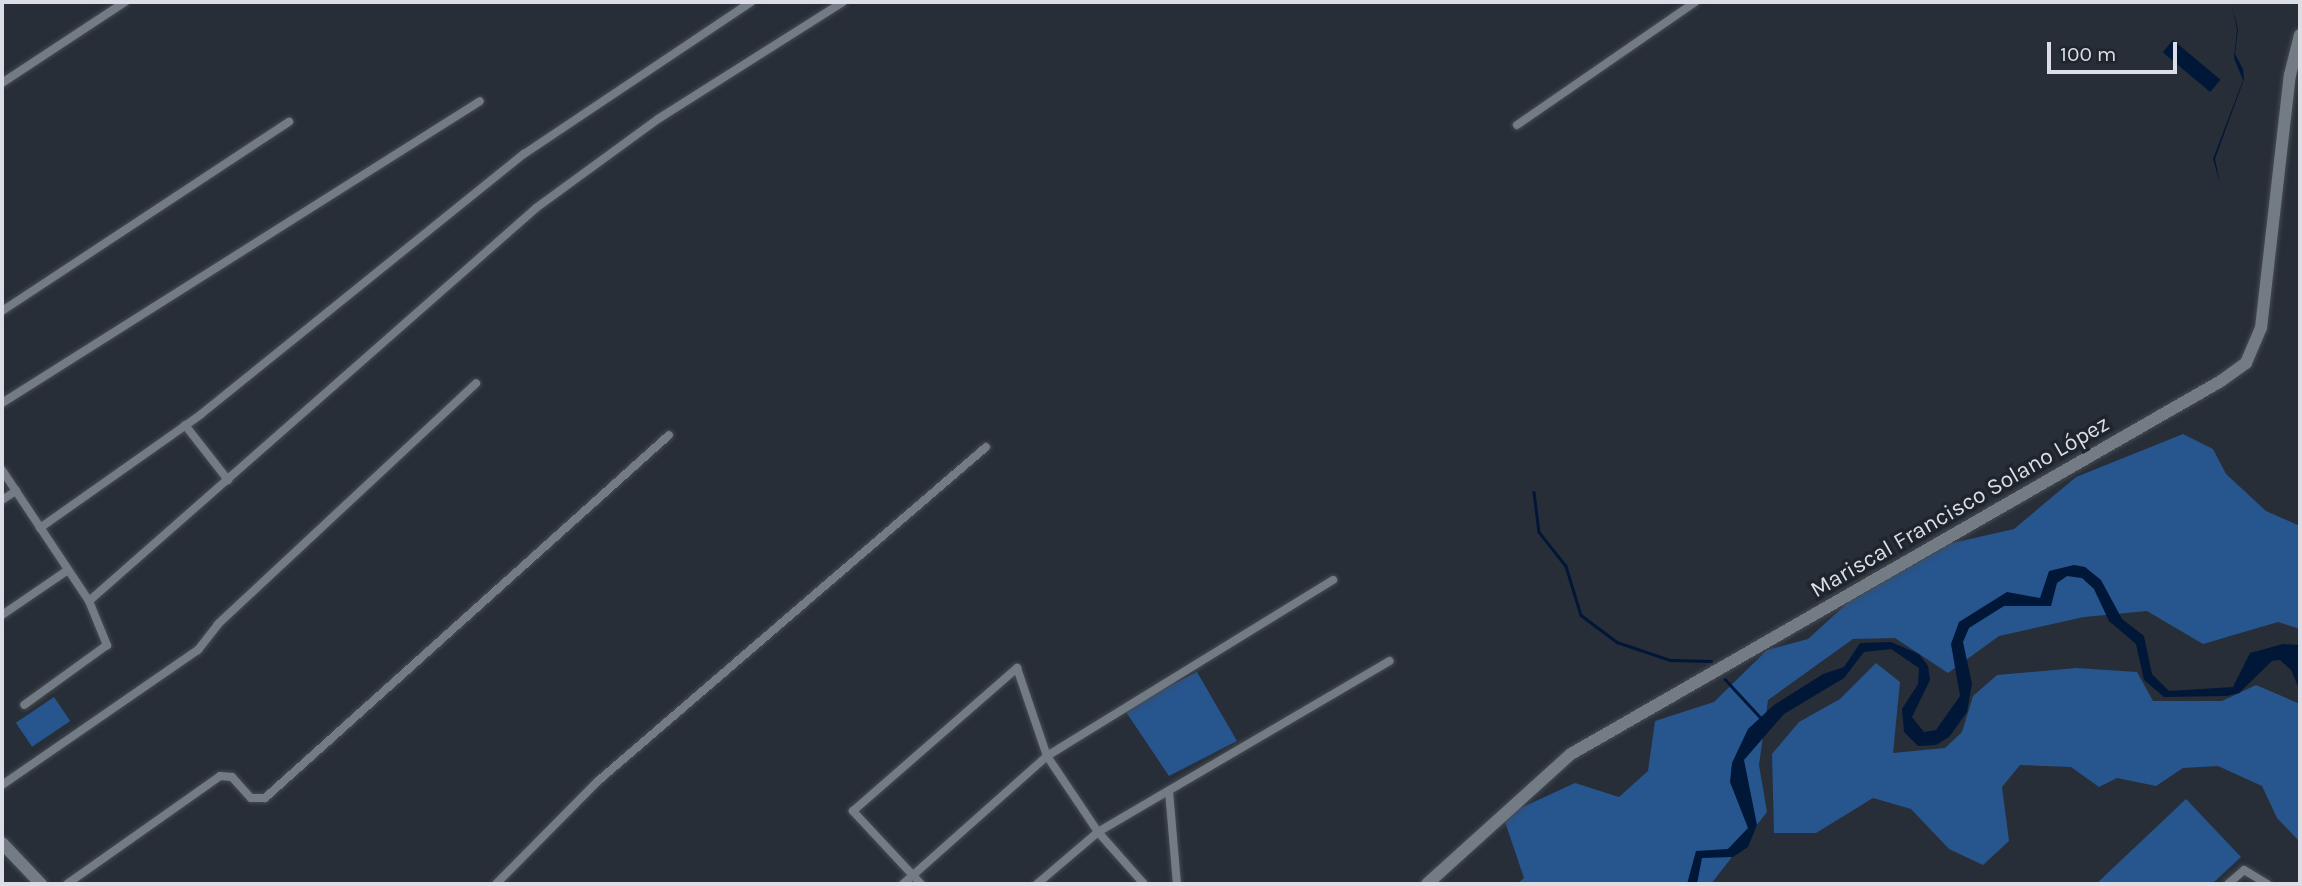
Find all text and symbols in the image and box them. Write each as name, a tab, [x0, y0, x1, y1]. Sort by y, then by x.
scale bar	[2050, 28, 2180, 72]
text: 100 m	[2060, 42, 2117, 66]
street label: Mariscal Francisco Solano López	[1806, 410, 2114, 604]

